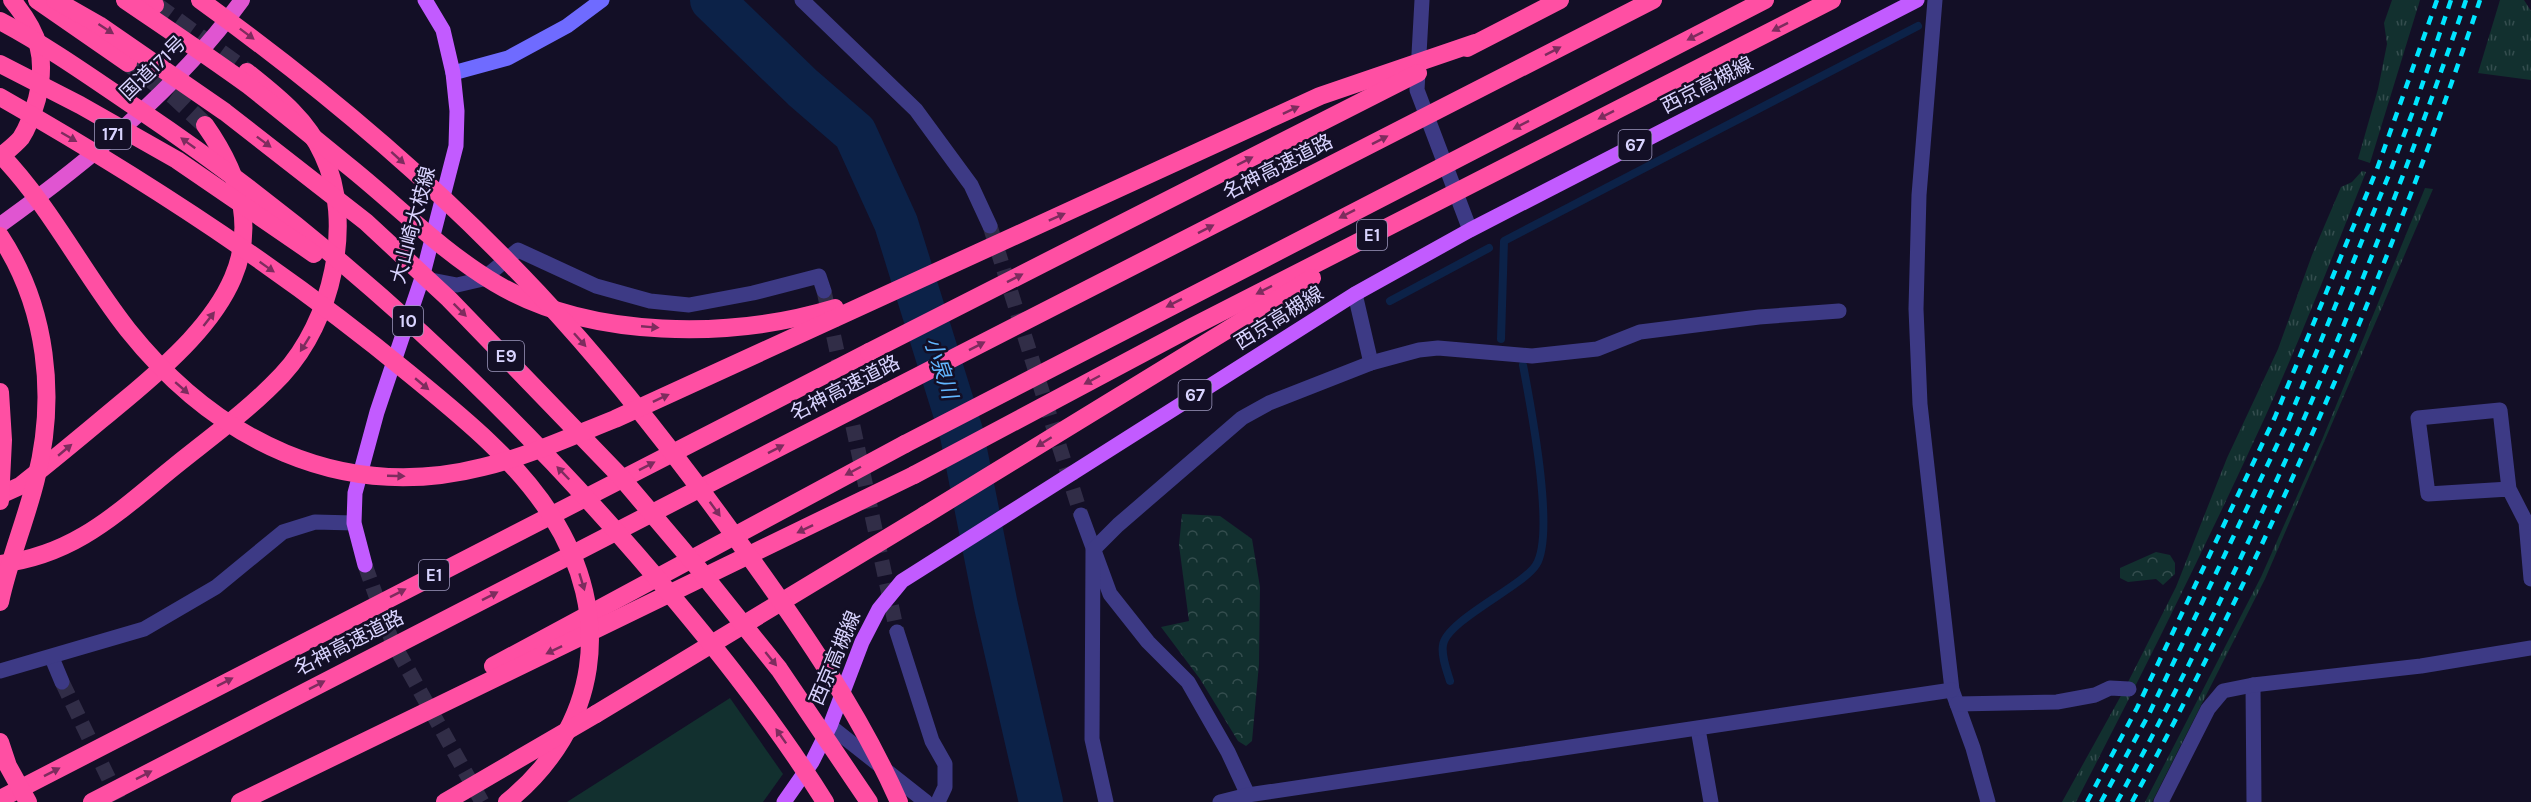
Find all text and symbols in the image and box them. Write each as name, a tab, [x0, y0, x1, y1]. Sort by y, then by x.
one-way arrow	[1771, 21, 1789, 31]
one-way arrow	[97, 23, 113, 35]
one-way arrow	[239, 28, 255, 41]
street label: 国道171号	[115, 31, 191, 105]
one-way arrow	[1686, 31, 1703, 41]
one-way arrow	[1545, 46, 1562, 56]
street label: 西京高槻線	[1657, 52, 1757, 118]
one-way arrow	[1283, 105, 1300, 114]
one-way arrow	[1598, 110, 1615, 120]
road number: 171	[95, 119, 131, 149]
one-way arrow	[1512, 120, 1529, 130]
street label: 名神高速道路	[1219, 130, 1337, 204]
road number: 67	[1618, 130, 1652, 160]
one-way arrow	[61, 131, 77, 142]
one-way arrow	[1371, 135, 1388, 145]
one-way arrow	[257, 136, 272, 148]
one-way arrow	[181, 137, 197, 149]
one-way arrow	[390, 151, 405, 164]
one-way arrow	[1236, 156, 1253, 166]
street label: 大山崎大枝線	[386, 164, 440, 286]
one-way arrow	[1339, 209, 1356, 219]
one-way arrow	[1048, 212, 1066, 222]
road number: E1	[1357, 220, 1387, 250]
one-way arrow	[1198, 224, 1215, 234]
one-way arrow	[259, 260, 275, 272]
one-way arrow	[1006, 273, 1023, 283]
street label: 西京高槻線	[1231, 282, 1327, 354]
one-way arrow	[1256, 285, 1273, 295]
one-way arrow	[1165, 298, 1182, 308]
one-way arrow	[453, 302, 467, 317]
road number: 10	[393, 306, 423, 336]
one-way arrow	[203, 312, 215, 327]
one-way arrow	[641, 322, 660, 332]
one-way arrow	[573, 332, 586, 347]
water label: 小泉川	[920, 334, 963, 404]
one-way arrow	[300, 335, 311, 352]
road number: E9	[488, 341, 524, 371]
one-way arrow	[968, 342, 985, 351]
street label: 名神高速道路	[786, 351, 904, 425]
one-way arrow	[1083, 376, 1100, 385]
one-way arrow	[414, 378, 430, 391]
road number: 67	[1178, 380, 1212, 410]
one-way arrow	[174, 381, 189, 394]
one-way arrow	[653, 393, 670, 402]
one-way arrow	[1036, 437, 1052, 448]
one-way arrow	[57, 443, 73, 456]
one-way arrow	[767, 445, 784, 454]
one-way arrow	[639, 461, 656, 471]
one-way arrow	[557, 466, 571, 480]
one-way arrow	[845, 466, 862, 476]
one-way arrow	[387, 471, 406, 480]
one-way arrow	[709, 500, 721, 516]
one-way arrow	[797, 524, 814, 533]
road number: E1	[419, 560, 449, 590]
one-way arrow	[578, 573, 587, 591]
one-way arrow	[390, 588, 407, 598]
one-way arrow	[482, 591, 499, 601]
street label: 名神高速道路	[290, 606, 408, 680]
street label: 西京高槻線	[805, 607, 865, 709]
one-way arrow	[545, 645, 562, 654]
one-way arrow	[765, 651, 778, 667]
one-way arrow	[217, 677, 234, 687]
one-way arrow	[308, 681, 325, 690]
one-way arrow	[776, 728, 787, 744]
one-way arrow	[44, 767, 61, 777]
one-way arrow	[135, 770, 152, 780]

